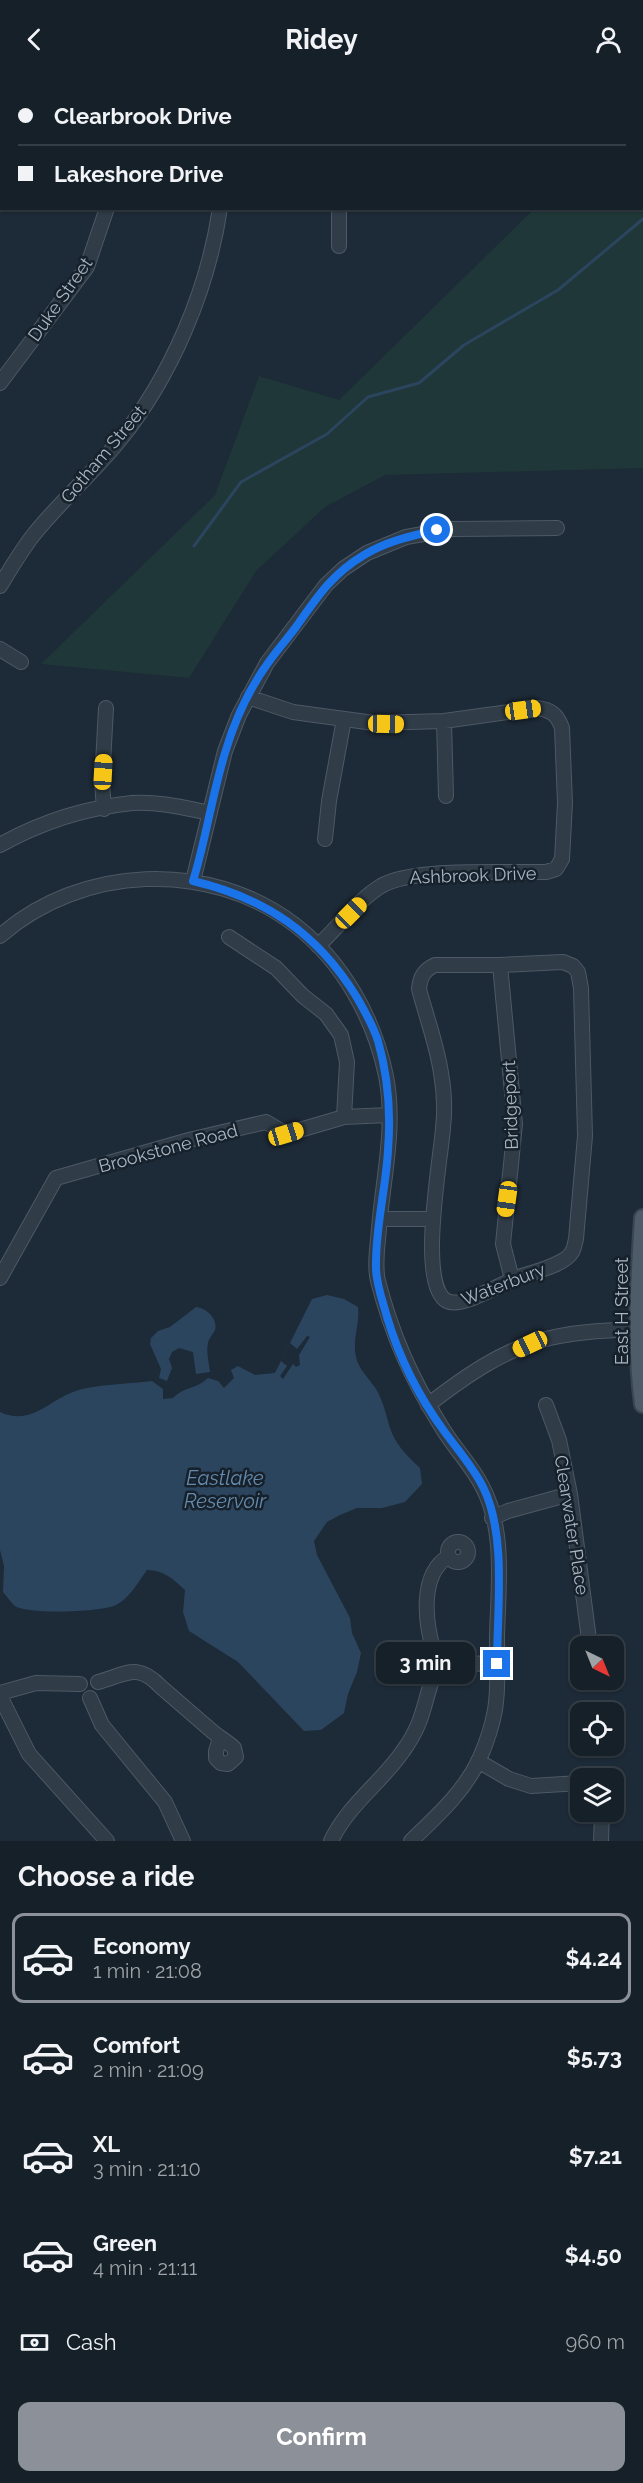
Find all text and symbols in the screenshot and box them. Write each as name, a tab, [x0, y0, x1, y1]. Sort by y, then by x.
icon: back	[18, 23, 51, 56]
icon: person	[592, 23, 625, 56]
text: Ridey	[285, 24, 358, 55]
text: Clearbrook Drive	[54, 103, 232, 129]
text: Lakeshore Drive	[54, 161, 223, 187]
street label: Duke Street	[23, 253, 97, 345]
street label: Gotham Street	[56, 401, 150, 507]
route start	[423, 516, 450, 543]
car	[504, 699, 542, 721]
car	[368, 715, 404, 733]
car	[93, 754, 113, 790]
street label: Ashbrook Drive	[409, 862, 537, 888]
car	[332, 894, 370, 932]
street label: Bridgeport	[498, 1060, 522, 1150]
street label: Brookstone Road	[96, 1119, 240, 1177]
car	[266, 1120, 306, 1148]
car	[496, 1180, 518, 1218]
street label: East H Street	[611, 1257, 632, 1365]
street label: Waterbury	[458, 1258, 548, 1310]
car	[510, 1328, 550, 1360]
street label: Clearwater Place	[551, 1454, 593, 1597]
water label: Eastlake Reservoir	[184, 1466, 267, 1513]
north arrow	[570, 1636, 624, 1690]
map controls	[570, 1636, 624, 1822]
callout: 3 min	[377, 1643, 476, 1685]
route end	[483, 1650, 510, 1677]
text: 3 min	[400, 1651, 451, 1675]
button: locate	[570, 1702, 624, 1756]
button: layers	[570, 1768, 624, 1822]
text: Choose a ride	[18, 1861, 194, 1892]
icon: car	[21, 1931, 75, 1985]
text: Economy	[93, 1933, 191, 1959]
text: $4.24	[566, 1945, 622, 1971]
text: 1 min · 21:08	[93, 1959, 202, 1983]
icon: car	[21, 2030, 75, 2084]
text: Comfort	[93, 2032, 180, 2058]
text: $5.73	[567, 2044, 622, 2070]
text: 2 min · 21:09	[93, 2058, 204, 2082]
icon: car	[21, 2129, 75, 2183]
text: XL	[93, 2131, 120, 2157]
text: $7.21	[569, 2143, 622, 2169]
text: 3 min · 21:10	[93, 2157, 201, 2181]
icon: car	[21, 2228, 75, 2282]
text: Green	[93, 2230, 157, 2256]
text: $4.50	[565, 2242, 622, 2268]
text: 4 min · 21:11	[93, 2256, 197, 2280]
icon: cash	[18, 2326, 51, 2359]
text: Cash	[66, 2329, 117, 2355]
text: 960 m	[566, 2330, 625, 2354]
button: Confirm	[18, 2402, 625, 2471]

